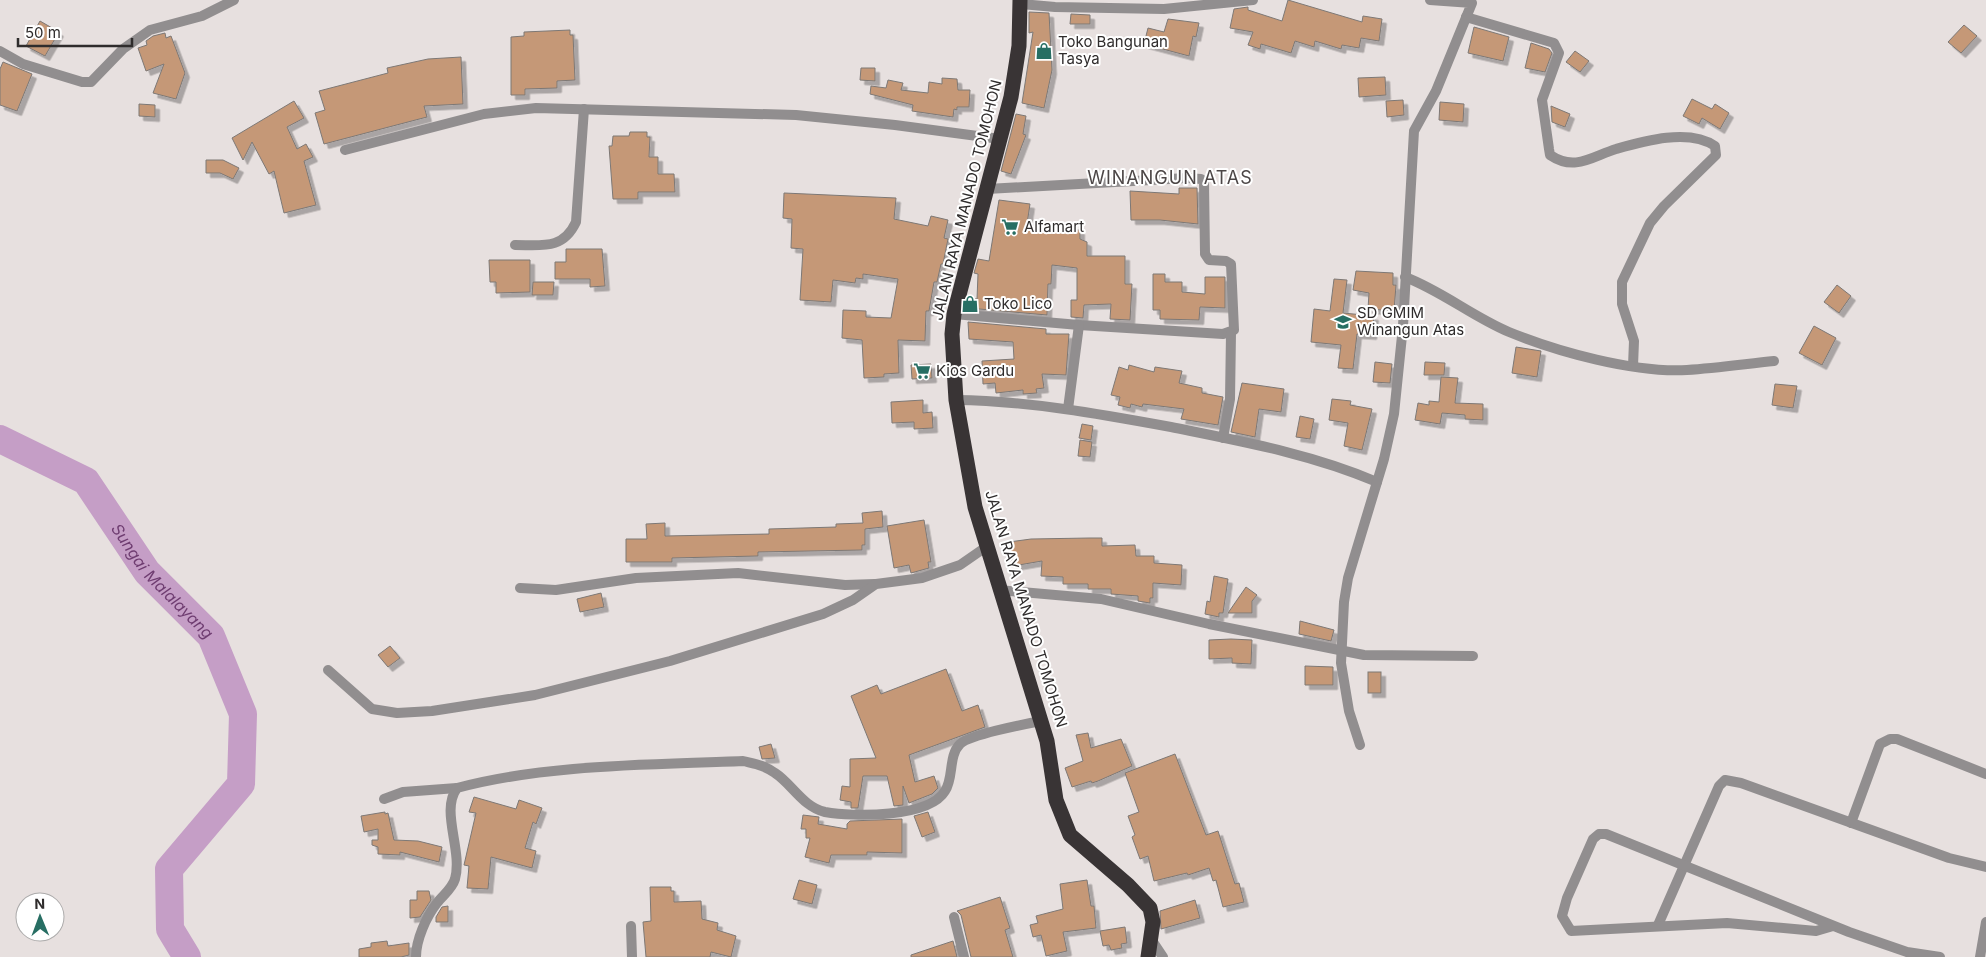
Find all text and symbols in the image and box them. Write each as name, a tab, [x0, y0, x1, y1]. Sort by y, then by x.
scale bar	[18, 15, 131, 47]
text: 50 m	[25, 23, 61, 42]
place label: Toko Bangunan Tasya	[1058, 32, 1168, 68]
shop icon: Toko Bangunan Tasya	[1034, 41, 1054, 61]
street label: JALAN RAYA MANADO TOMOHON	[927, 78, 1006, 322]
district label: WINANGUN ATAS	[1087, 167, 1253, 188]
supermarket icon: Alfamart	[1000, 217, 1020, 237]
place label: Alfamart	[1024, 217, 1084, 236]
shop icon: Toko Lico	[960, 294, 980, 314]
place label: Toko Lico	[984, 294, 1052, 313]
place label: SD GMIM Winangun Atas	[1357, 303, 1464, 339]
school or university icon: SD GMIM Winangun Atas	[1333, 312, 1353, 332]
supermarket icon: Kios Gardu	[912, 361, 932, 381]
place label: Kios Gardu	[936, 361, 1014, 380]
street label: JALAN RAYA MANADO TOMOHON	[981, 488, 1072, 730]
water label: Sungai Malalayang	[107, 520, 218, 643]
north arrow	[15, 892, 65, 942]
text: N	[34, 895, 45, 912]

